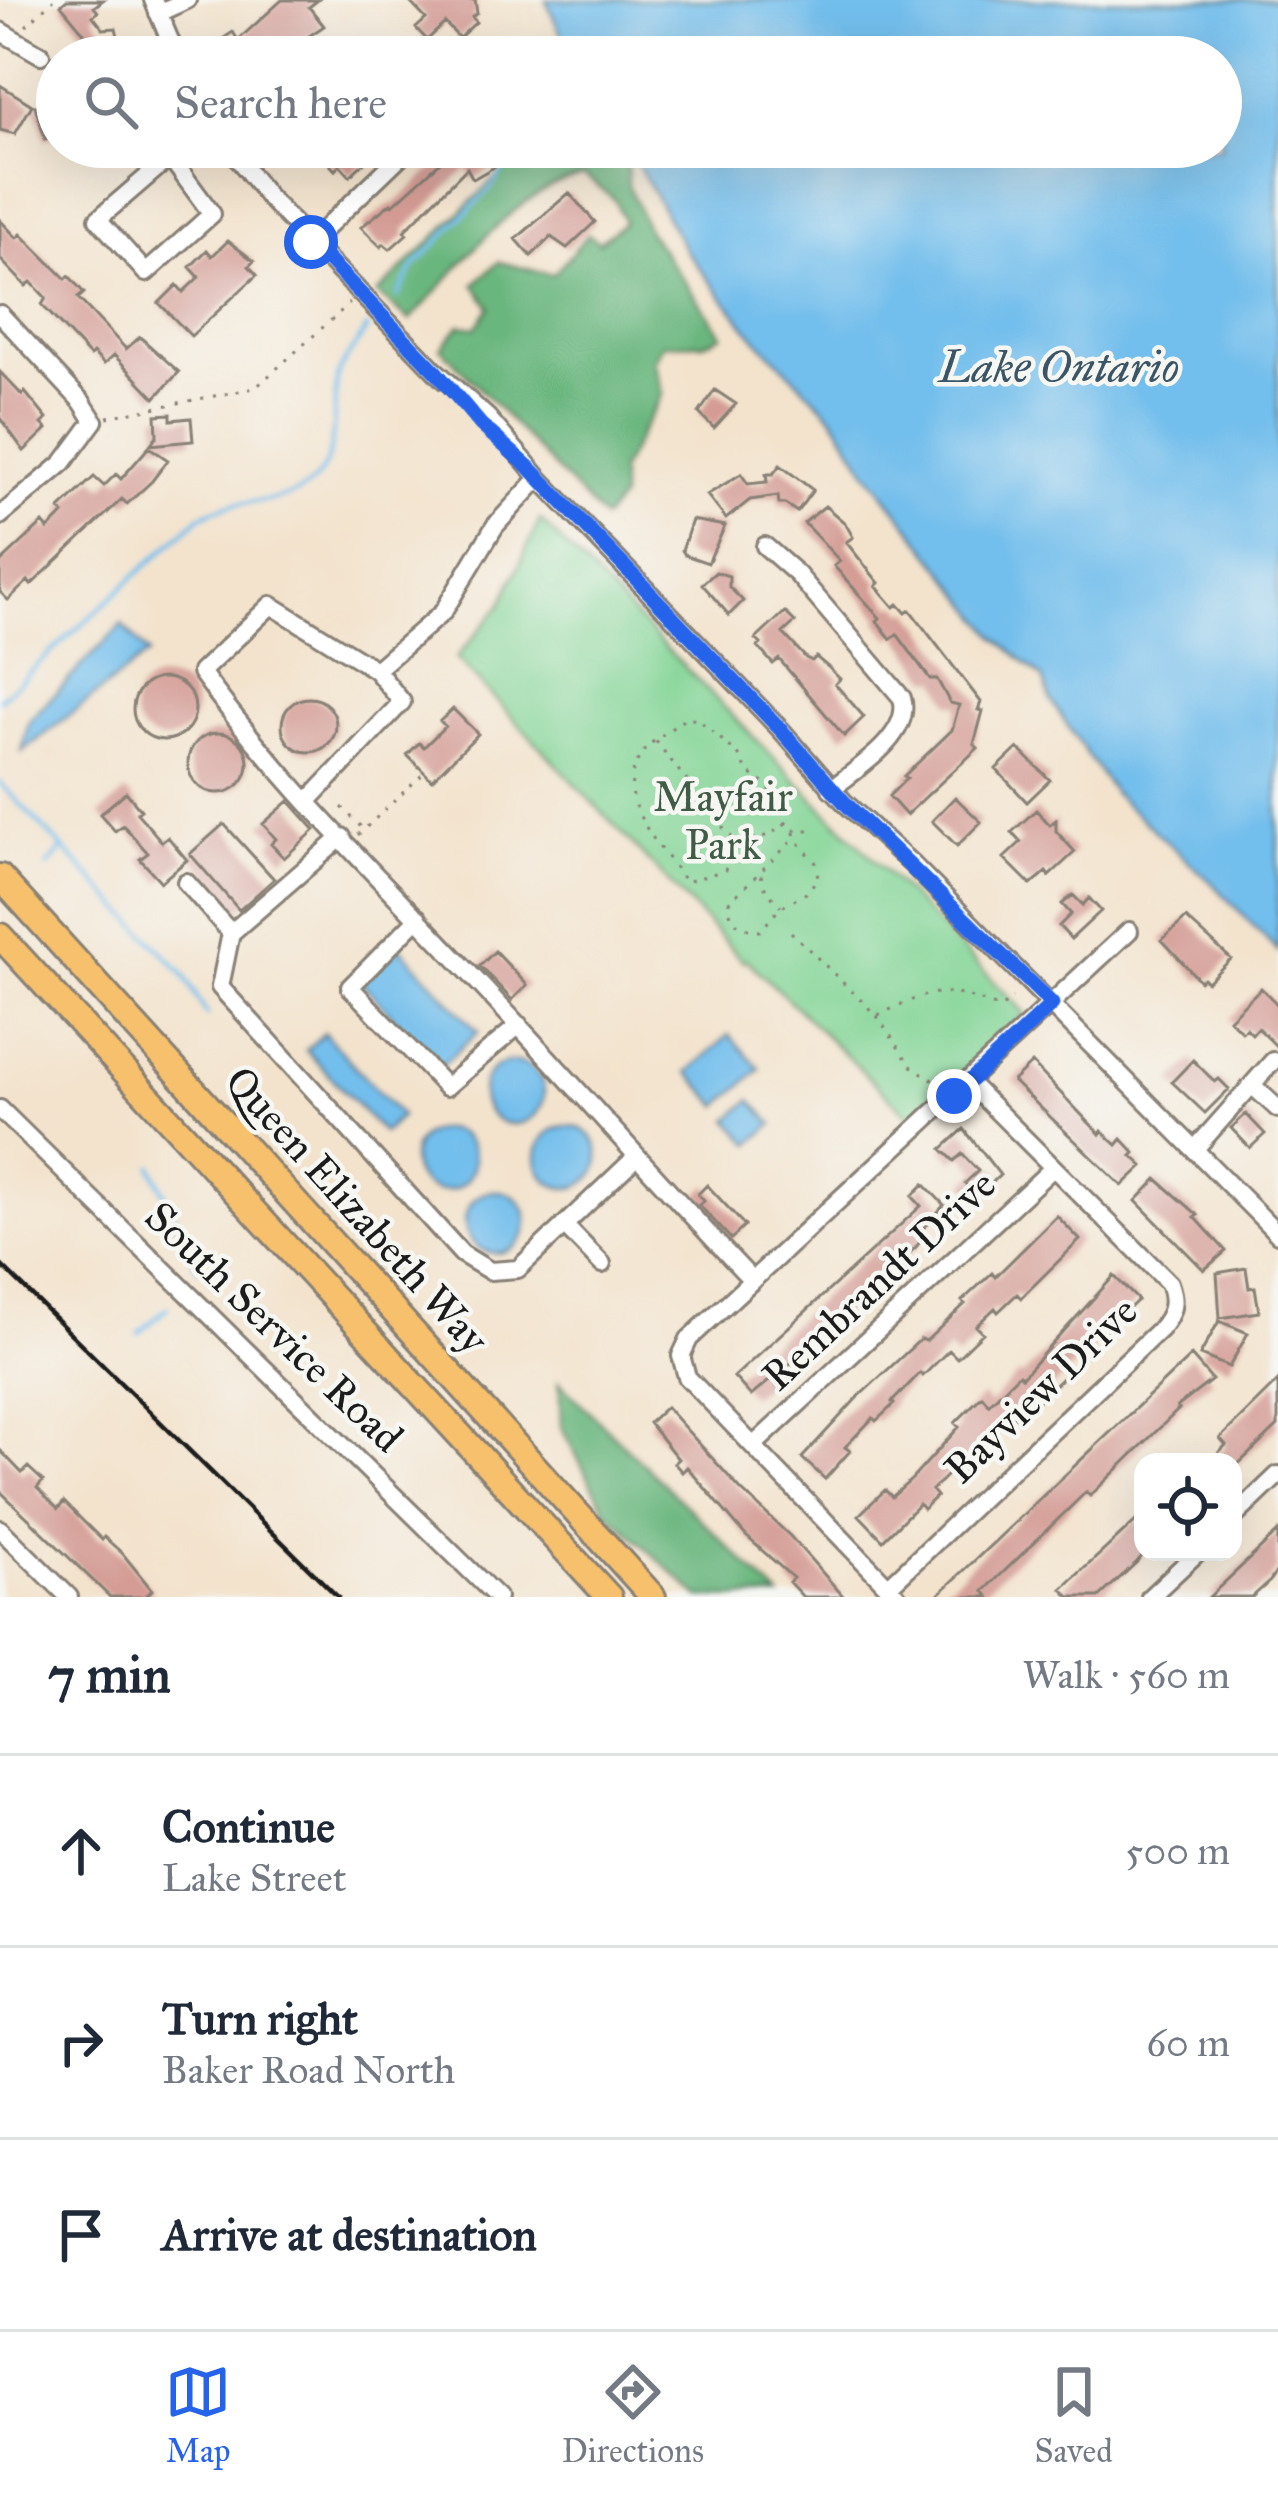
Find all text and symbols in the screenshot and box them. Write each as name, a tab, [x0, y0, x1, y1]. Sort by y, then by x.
search box	[36, 36, 1242, 168]
icon: search	[78, 69, 144, 135]
text: Search here	[174, 75, 387, 130]
route start	[284, 215, 338, 269]
water label: Lake Ontario	[937, 339, 1179, 394]
park label: Mayfair Park	[653, 771, 793, 871]
street label: Queen Elizabeth Way	[214, 1056, 501, 1365]
route end	[927, 1069, 981, 1123]
street label: Rembrandt Drive	[751, 1159, 1007, 1401]
street label: South Service Road	[134, 1191, 414, 1463]
street label: Bayview Drive	[934, 1285, 1148, 1495]
map controls	[1134, 1453, 1242, 1561]
button: locate	[1134, 1453, 1242, 1561]
text: 7 min	[48, 1644, 171, 1706]
text: Walk · 560 m	[1022, 1651, 1230, 1699]
text: Continue	[162, 1799, 335, 1854]
icon: ahead	[48, 1818, 114, 1884]
text: 500 m	[1125, 1827, 1230, 1875]
text: Lake Street	[162, 1854, 347, 1902]
text: Turn right	[162, 1991, 358, 2046]
icon: right	[48, 2010, 114, 2076]
text: 60 m	[1146, 2019, 1230, 2067]
text: Baker Road North	[162, 2046, 455, 2094]
icon: arrive	[48, 2202, 114, 2268]
text: Arrive at destination	[162, 2207, 537, 2262]
tab: Map	[165, 2359, 231, 2471]
tab: Directions	[562, 2359, 704, 2471]
tab: Saved	[1034, 2359, 1113, 2471]

